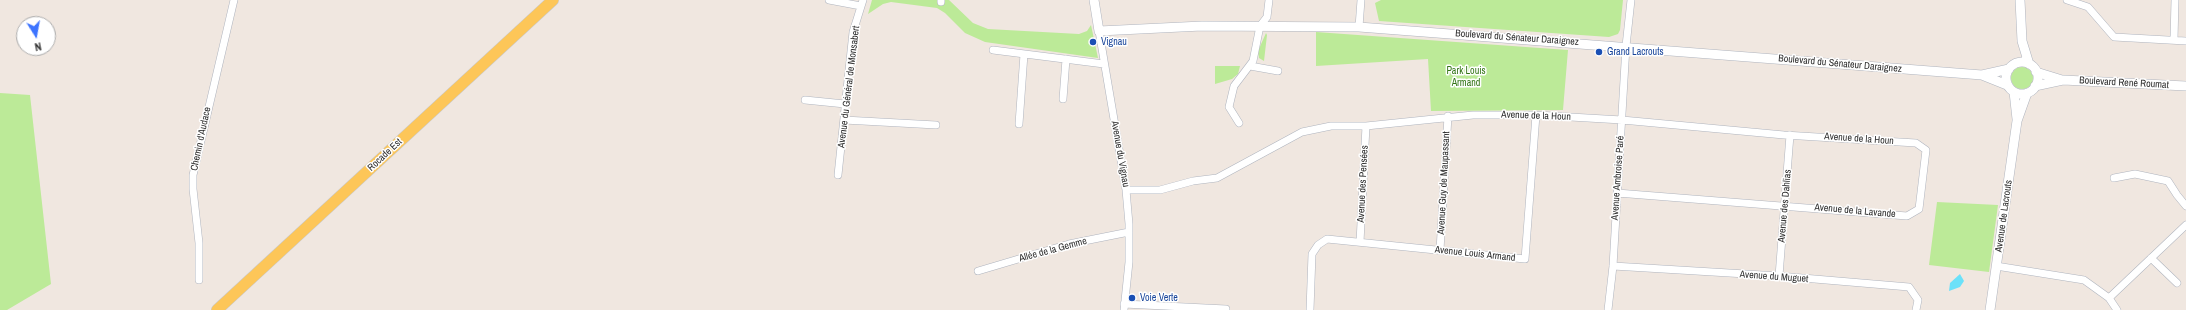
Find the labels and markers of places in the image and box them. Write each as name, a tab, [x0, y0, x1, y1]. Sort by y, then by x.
place label: Vignau	[1101, 36, 1127, 48]
marker: Vignau	[1088, 37, 1098, 47]
place label: Grand Lacrouts	[1607, 46, 1664, 58]
marker: Grand Lacrouts	[1594, 47, 1604, 57]
place label: Voie Verte	[1140, 292, 1178, 304]
marker: Voie Verte	[1127, 293, 1137, 303]

